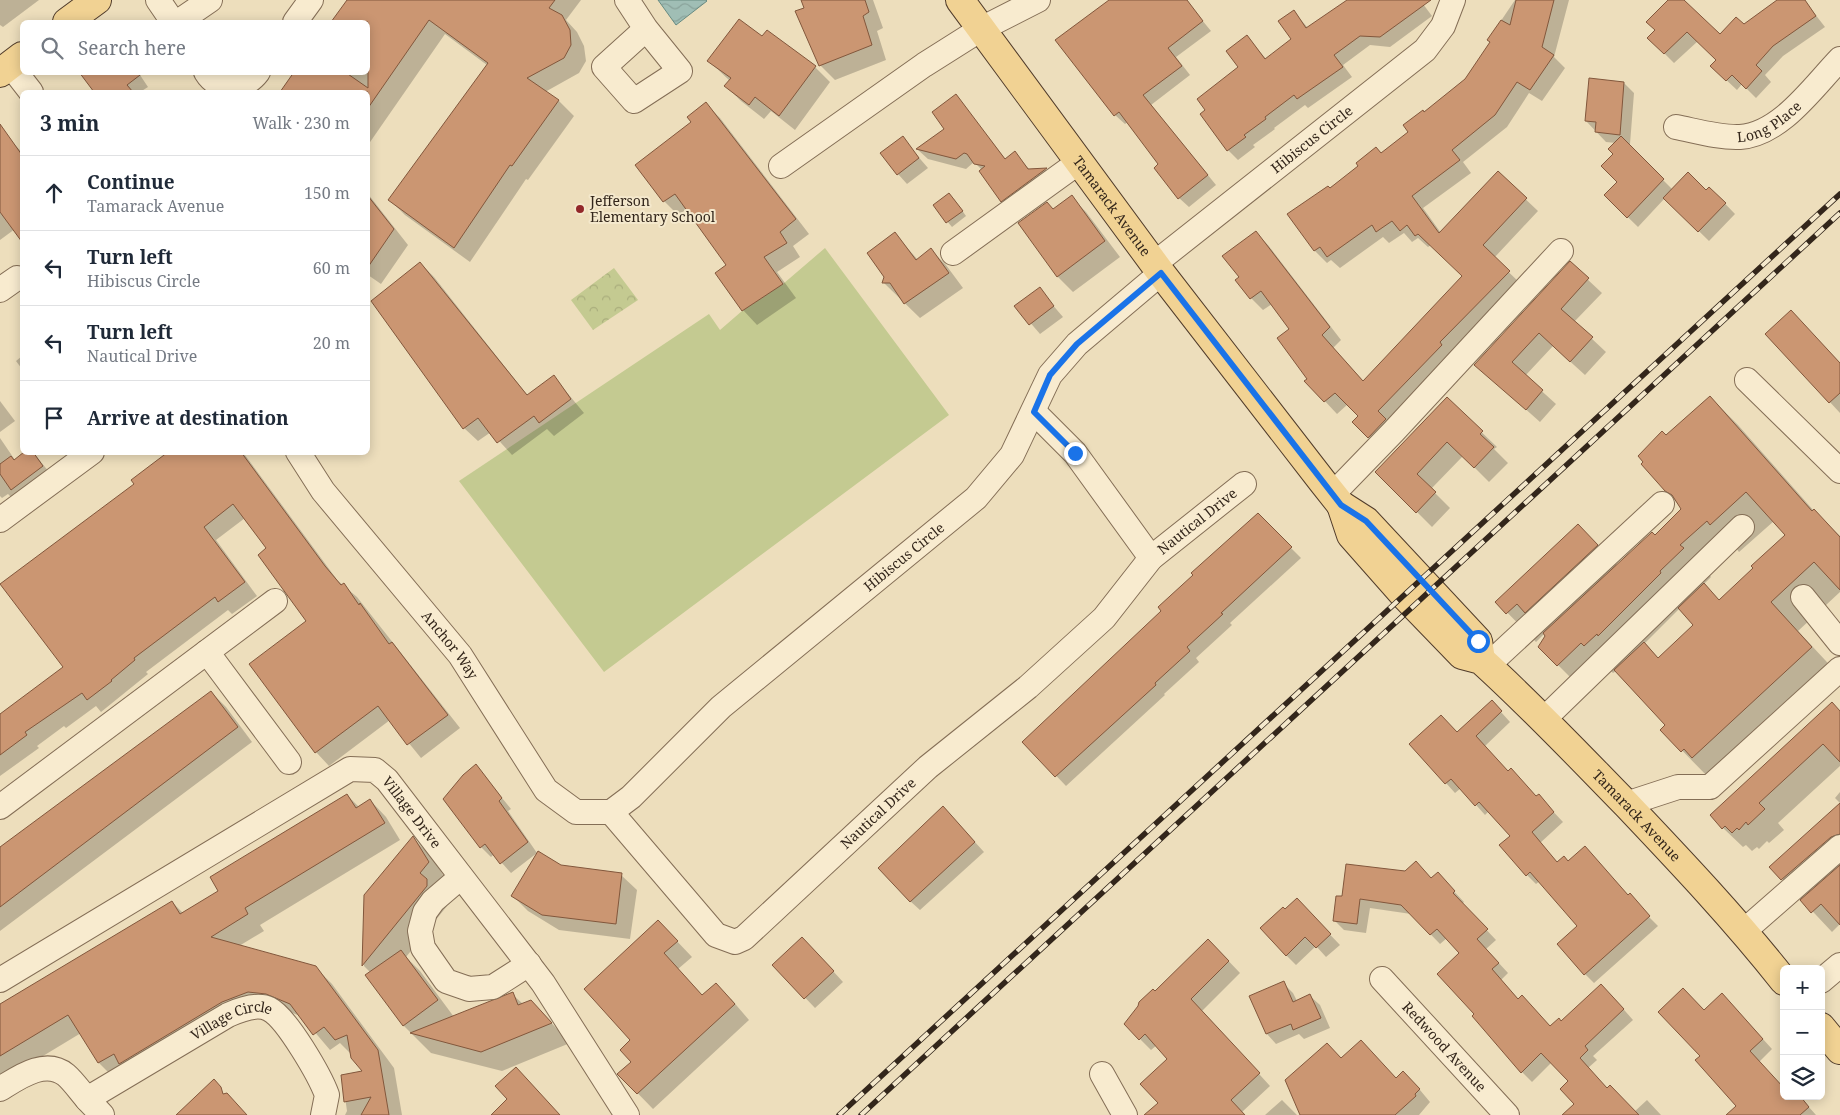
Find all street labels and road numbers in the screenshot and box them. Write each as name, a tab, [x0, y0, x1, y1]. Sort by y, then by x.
street label: Long Place	[1736, 97, 1805, 146]
street label: Hibiscus Circle	[1267, 101, 1356, 177]
street label: Tamarack Avenue	[1069, 152, 1155, 260]
street label: Nautical Drive	[1153, 483, 1241, 558]
street label: Hibiscus Circle	[859, 518, 948, 595]
street label: Anchor Way	[418, 606, 483, 683]
street label: Tamarack Avenue	[1589, 765, 1685, 865]
street label: Village Drive	[378, 772, 446, 852]
street label: Nautical Drive	[836, 773, 920, 853]
street label: Village Circle	[187, 997, 276, 1044]
street label: Redwood Avenue	[1398, 997, 1491, 1095]

